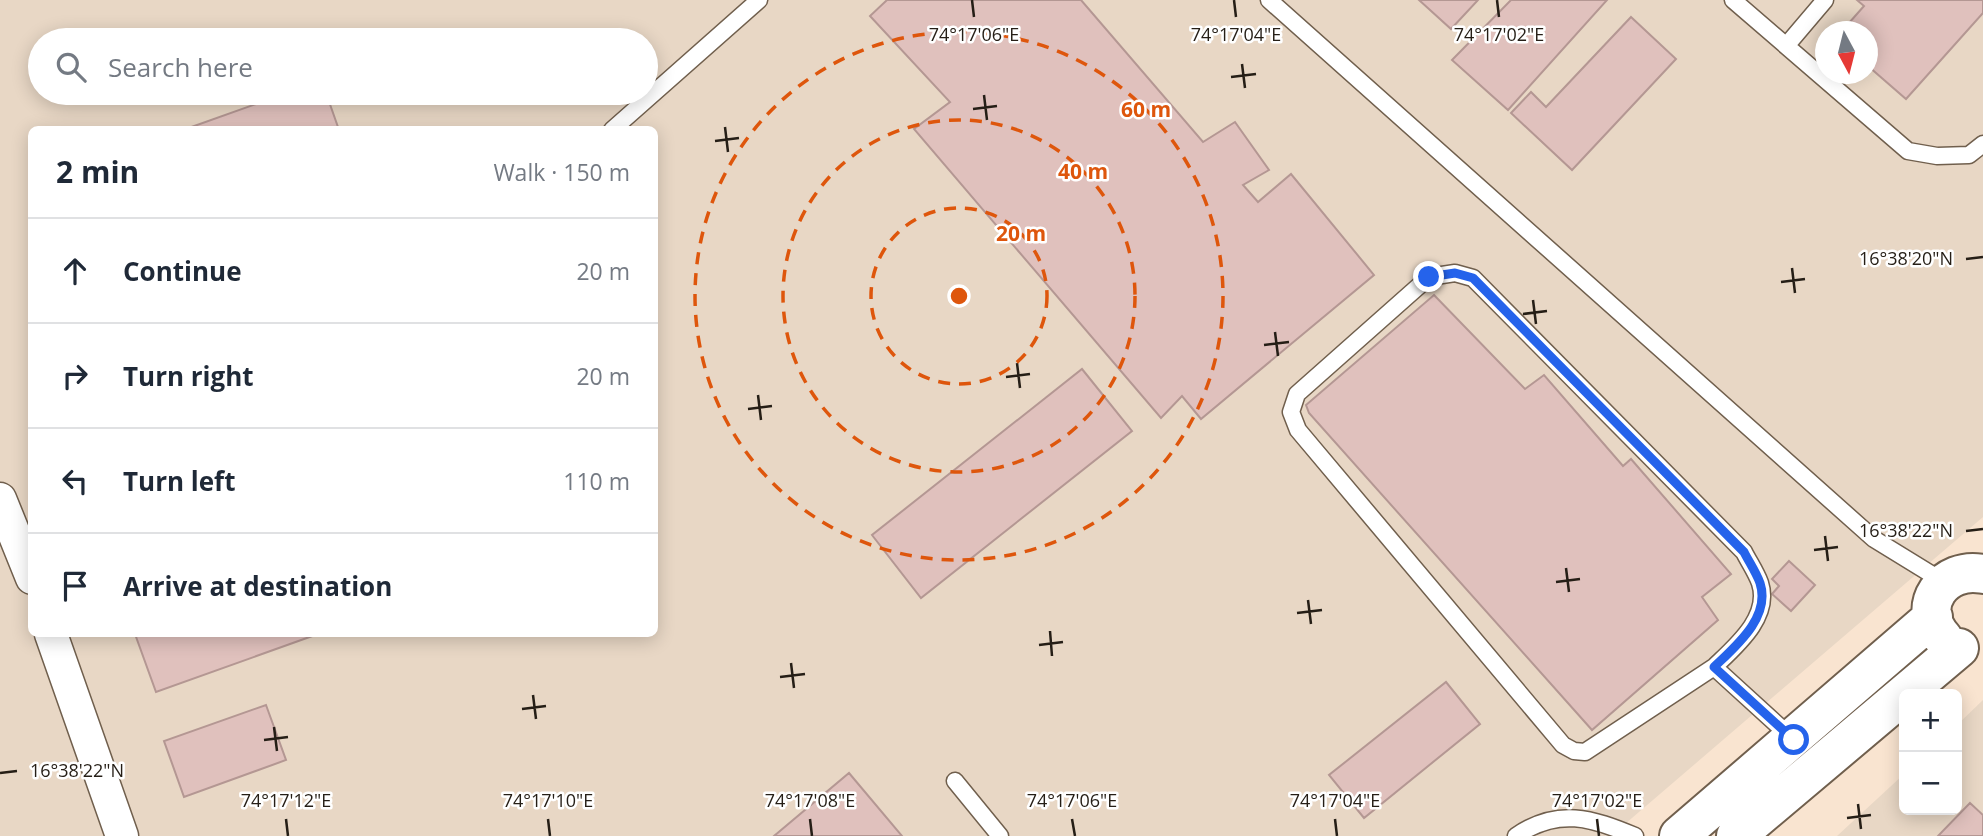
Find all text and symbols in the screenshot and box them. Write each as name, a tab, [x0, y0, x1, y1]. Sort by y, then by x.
north arrow	[1815, 21, 1878, 84]
text: 74°17'06"E	[929, 22, 1019, 46]
text: 74°17'04"E	[1191, 22, 1281, 46]
text: 74°17'02"E	[1454, 22, 1544, 46]
search box	[28, 28, 658, 105]
icon: search	[52, 48, 90, 86]
text: Search here	[108, 49, 253, 85]
text: 60 m	[1121, 95, 1171, 123]
text: 2 min	[56, 151, 139, 192]
text: Walk · 150 m	[493, 156, 630, 188]
text: 40 m	[1058, 157, 1108, 185]
text: 20 m	[996, 219, 1046, 247]
text: 16°38'20"N	[1859, 246, 1953, 270]
icon: ahead	[56, 252, 94, 290]
text: Continue	[123, 253, 242, 289]
text: 20 m	[576, 255, 630, 287]
route end	[1413, 261, 1444, 292]
centre of rings	[947, 284, 971, 308]
icon: right	[56, 357, 94, 395]
text: Turn right	[123, 358, 254, 394]
text: 20 m	[576, 360, 630, 392]
icon: left	[56, 462, 94, 500]
text: Turn left	[123, 463, 235, 499]
text: 110 m	[563, 465, 630, 497]
text: 16°38'22"N	[1859, 518, 1953, 542]
icon: arrive	[56, 567, 94, 605]
text: Arrive at destination	[123, 568, 392, 604]
map controls	[1899, 689, 1962, 815]
button: +	[1899, 689, 1962, 752]
route start	[1778, 724, 1809, 755]
button: −	[1899, 752, 1962, 815]
text: 16°38'22"N	[30, 758, 124, 782]
text: 74°17'12"E	[241, 788, 331, 812]
text: 74°17'10"E	[503, 788, 593, 812]
text: 74°17'08"E	[765, 788, 855, 812]
text: 74°17'06"E	[1027, 788, 1117, 812]
text: 74°17'04"E	[1290, 788, 1380, 812]
text: 74°17'02"E	[1552, 788, 1642, 812]

